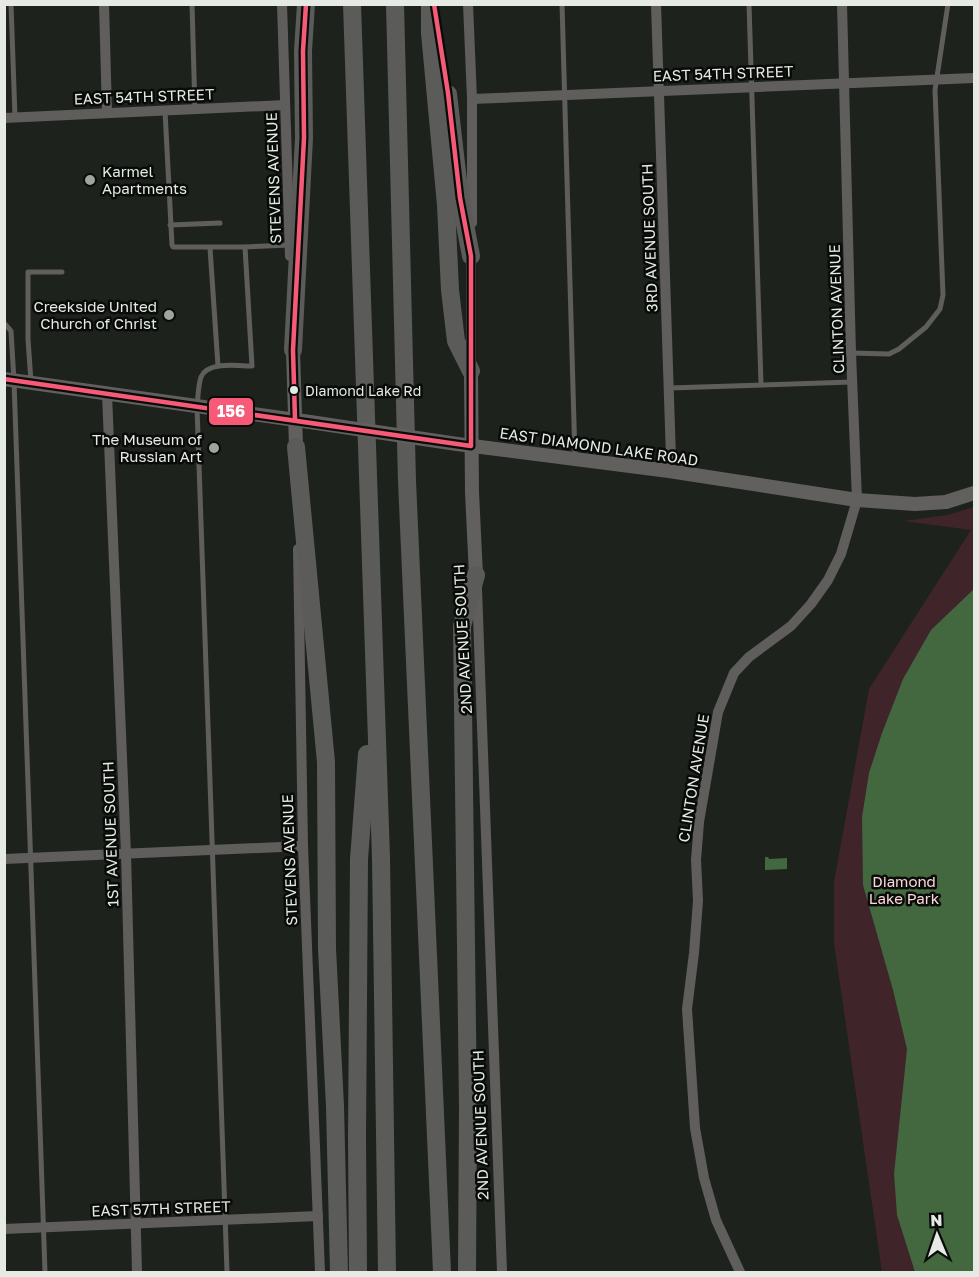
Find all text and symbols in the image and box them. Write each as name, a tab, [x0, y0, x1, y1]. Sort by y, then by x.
street label: EAST 54TH STREET	[652, 62, 794, 84]
street label: EAST 54TH STREET	[73, 85, 215, 107]
street label: STEVENS AVENUE	[262, 112, 284, 244]
place label: Karmel Apartments	[102, 162, 187, 197]
street label: 3RD AVENUE SOUTH	[637, 163, 661, 313]
marker: Karmel Apartments	[83, 173, 97, 187]
street label: CLINTON AVENUE	[825, 244, 847, 374]
place label: Creekside United Church of Christ	[33, 297, 157, 332]
marker: Creekside United Church of Christ	[162, 308, 176, 322]
place label: Diamond Lake Rd	[305, 382, 421, 399]
marker: Diamond Lake Rd	[288, 384, 300, 396]
line badge: 156	[208, 397, 254, 426]
text: 156	[217, 401, 245, 421]
street label: EAST DIAMOND LAKE ROAD	[499, 423, 699, 469]
place label: The Museum of Russian Art	[92, 430, 203, 465]
marker: The Museum of Russian Art	[207, 441, 221, 455]
street label: 2ND AVENUE SOUTH	[449, 564, 475, 714]
street label: CLINTON AVENUE	[674, 713, 712, 843]
street label: 1ST AVENUE SOUTH	[98, 761, 122, 907]
street label: STEVENS AVENUE	[278, 794, 300, 926]
park label: Diamond Lake Park	[869, 872, 940, 907]
street label: 2ND AVENUE SOUTH	[468, 1050, 492, 1200]
street label: EAST 57TH STREET	[91, 1197, 231, 1219]
north arrow	[907, 1205, 967, 1265]
text: N	[930, 1210, 943, 1230]

